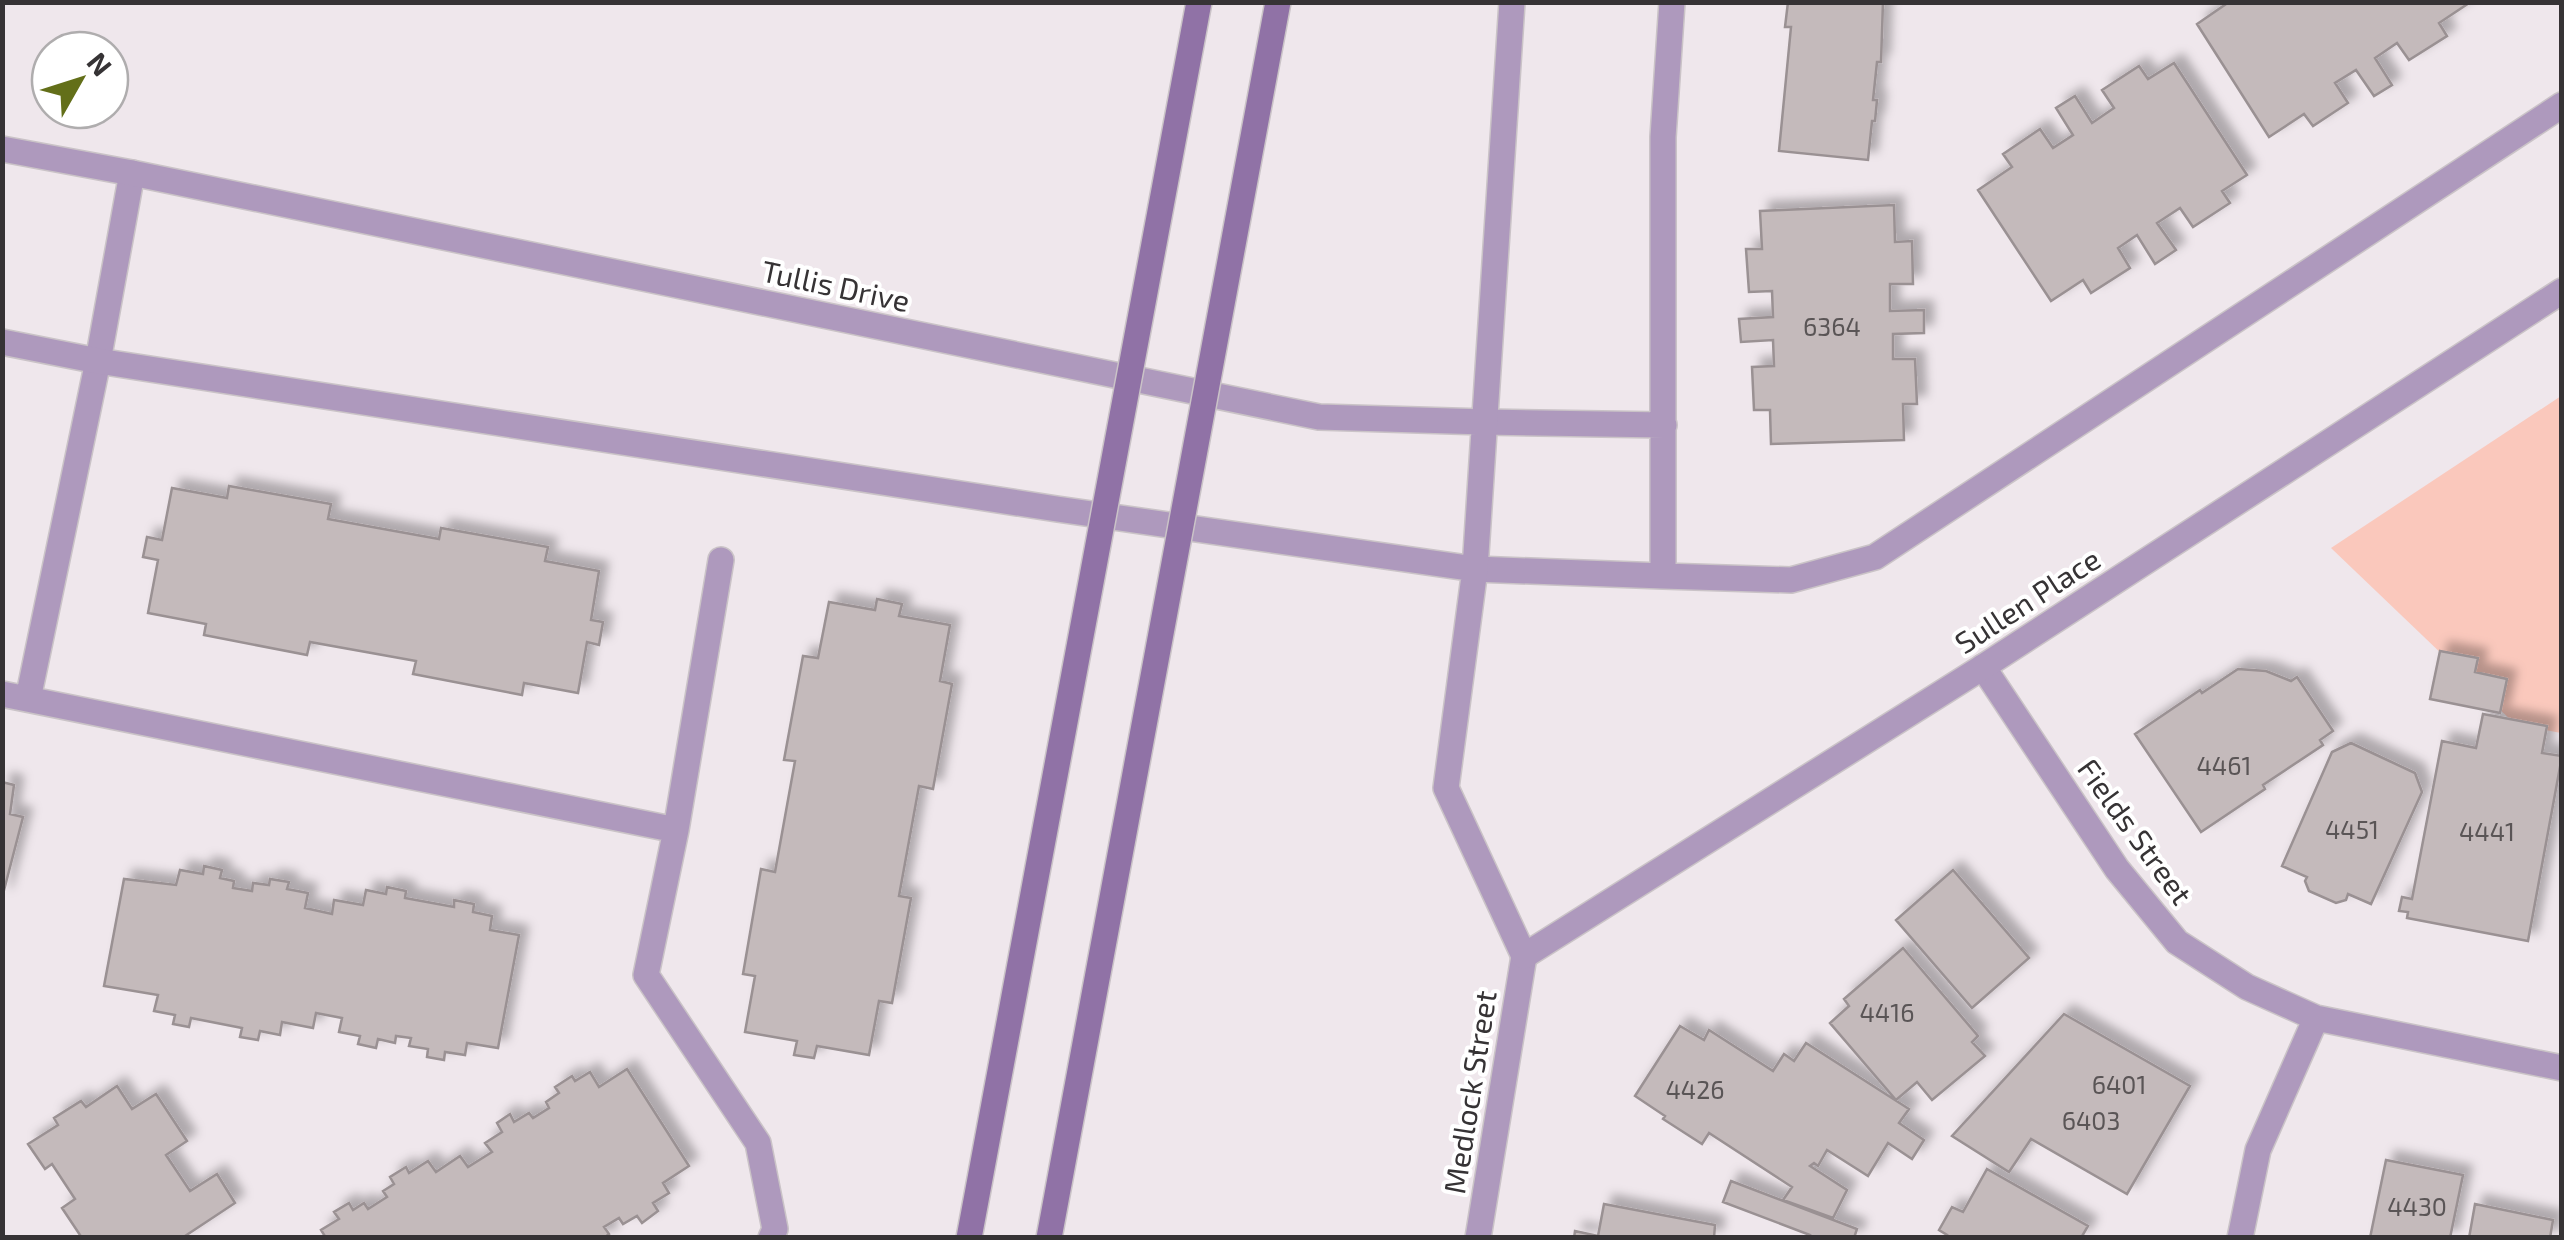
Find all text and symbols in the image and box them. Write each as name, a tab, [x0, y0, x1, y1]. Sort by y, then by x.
north arrow	[30, 30, 130, 130]
text: N	[81, 45, 120, 82]
street label: Tullis Drive	[759, 252, 913, 318]
house number: 6364	[1803, 311, 1861, 341]
street label: Sullen Place	[1948, 540, 2106, 660]
house number: 4461	[2196, 750, 2252, 780]
street label: Fields Street	[2071, 751, 2201, 911]
house number: 4451	[2325, 814, 2379, 844]
house number: 4441	[2459, 816, 2515, 846]
street label: Medlock Street	[1435, 988, 1503, 1196]
house number: 4416	[1859, 997, 1915, 1027]
house number: 6401	[2092, 1069, 2146, 1099]
house number: 4426	[1665, 1074, 1725, 1104]
house number: 6403	[2062, 1105, 2120, 1135]
house number: 4430	[2387, 1191, 2447, 1221]

